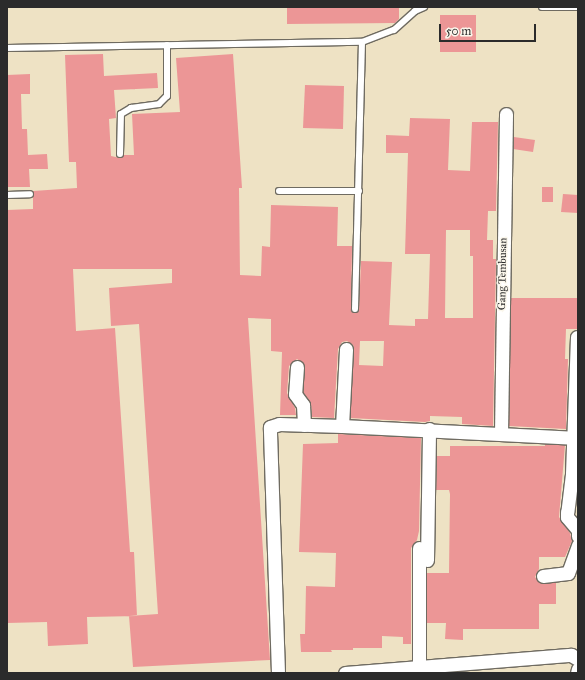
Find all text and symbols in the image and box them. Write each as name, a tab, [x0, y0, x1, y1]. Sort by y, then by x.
scale bar	[441, 16, 538, 42]
text: 50 m	[446, 24, 471, 38]
street label: Gang Tembusan	[496, 238, 510, 310]

